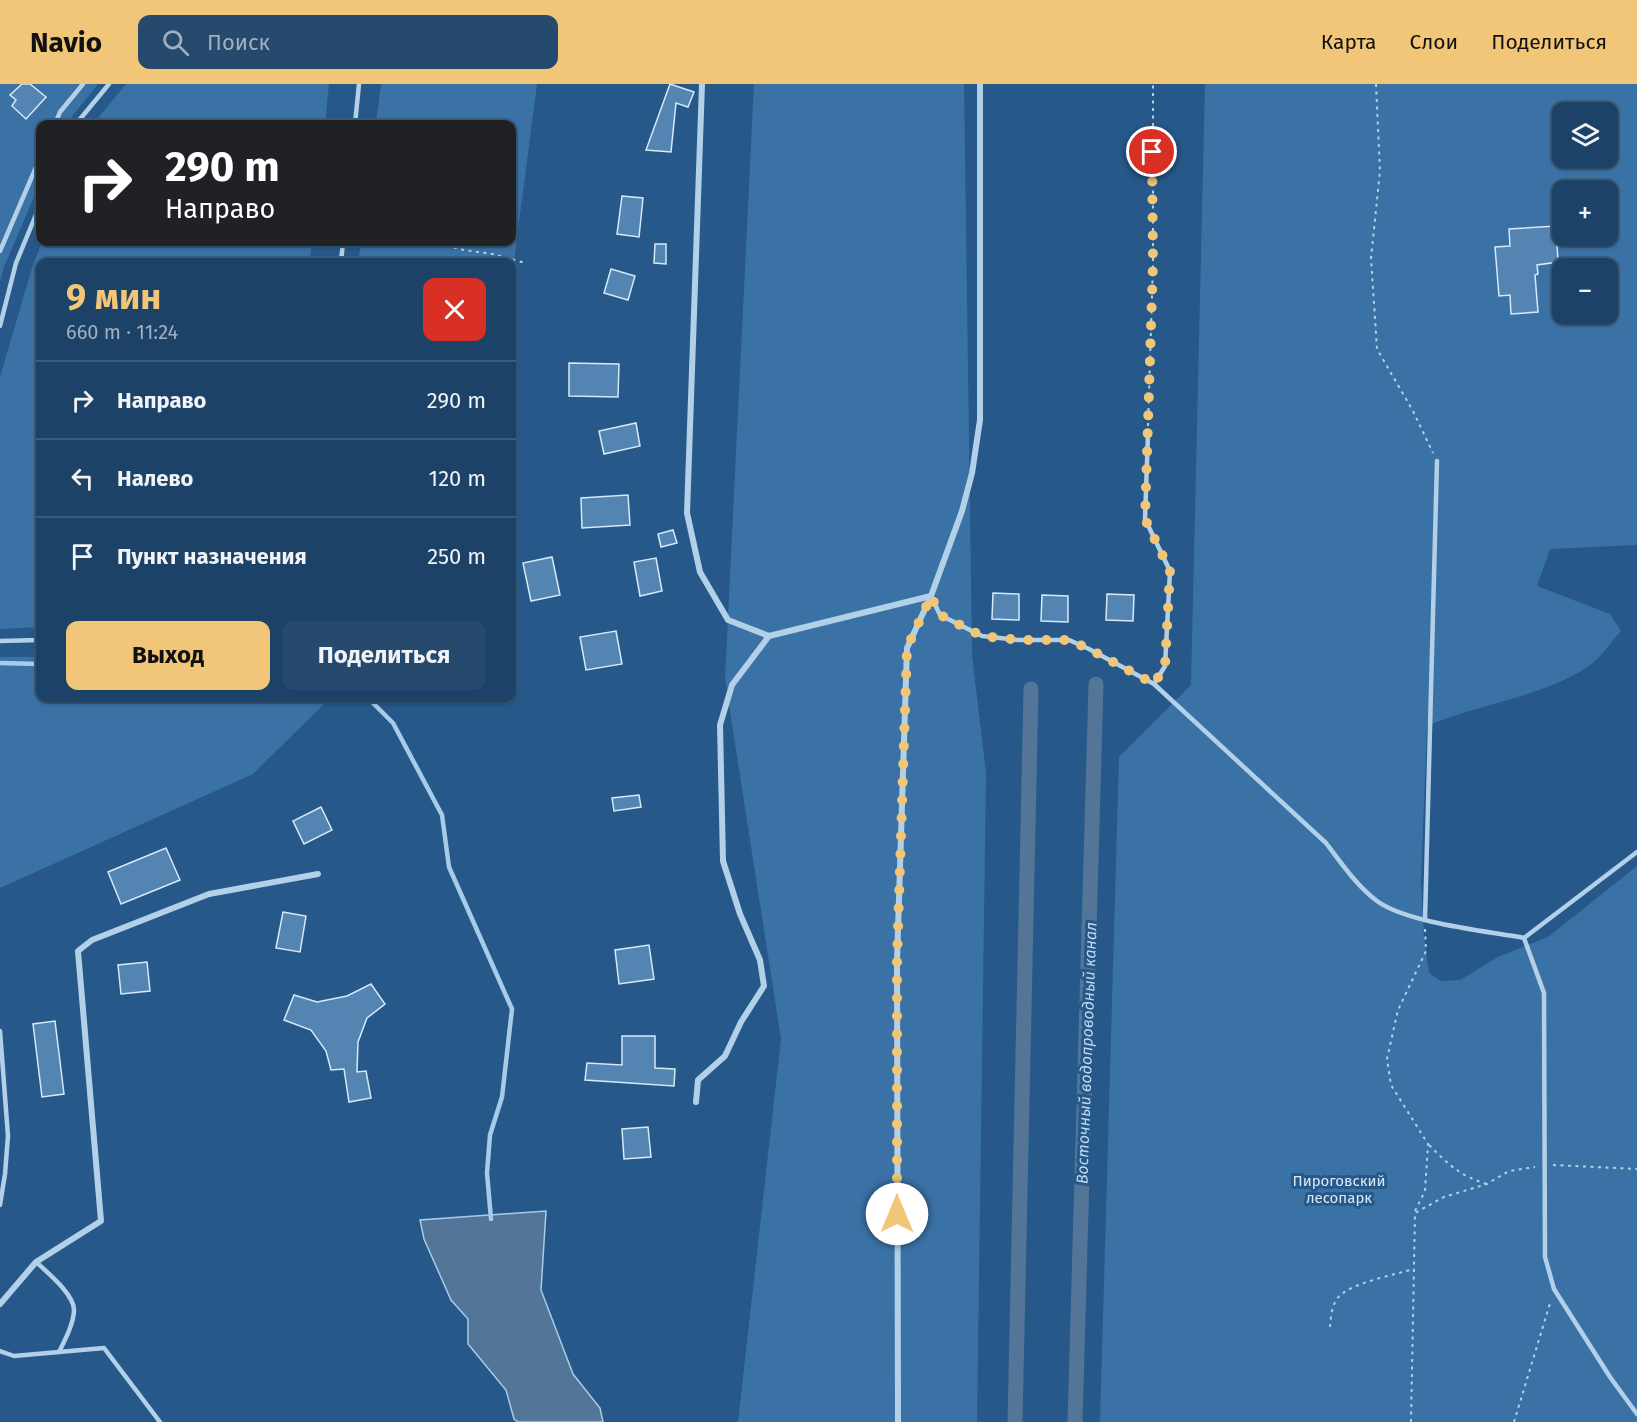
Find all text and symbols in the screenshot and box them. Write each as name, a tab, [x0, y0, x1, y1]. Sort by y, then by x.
search box	[138, 15, 558, 69]
text: Navio	[30, 26, 102, 59]
icon: search	[159, 26, 192, 59]
text: Поиск	[207, 29, 270, 56]
text: Карта	[1321, 29, 1377, 55]
text: Слои	[1410, 29, 1458, 55]
text: Поделиться	[1491, 29, 1607, 55]
map controls	[1552, 102, 1618, 324]
button: layers	[1552, 102, 1618, 168]
pin	[1126, 126, 1177, 177]
icon: arrive	[1135, 135, 1168, 168]
text: 290 m	[165, 142, 280, 192]
icon: right	[66, 144, 144, 222]
button: +	[1552, 180, 1618, 246]
text: Направо	[165, 193, 275, 225]
button: −	[1552, 258, 1618, 324]
text: 9 мин	[66, 275, 161, 319]
button: close	[423, 278, 486, 341]
text: 660 m · 11:24	[66, 320, 178, 344]
icon: right	[66, 384, 99, 417]
text: Направо	[117, 387, 206, 414]
text: 290 m	[427, 387, 486, 414]
icon: left	[66, 462, 99, 495]
text: Налево	[117, 465, 193, 492]
text: 120 m	[429, 465, 486, 492]
icon: arrive	[66, 540, 99, 573]
text: Пункт назначения	[117, 543, 307, 570]
text: 250 m	[427, 543, 486, 570]
button: Выход	[66, 621, 270, 690]
button: Поделиться	[282, 621, 486, 690]
water label: Восточный водопроводный канал	[1072, 922, 1101, 1184]
park label: Пироговский лесопарк	[1293, 1172, 1385, 1207]
position arrow	[865, 1182, 929, 1246]

